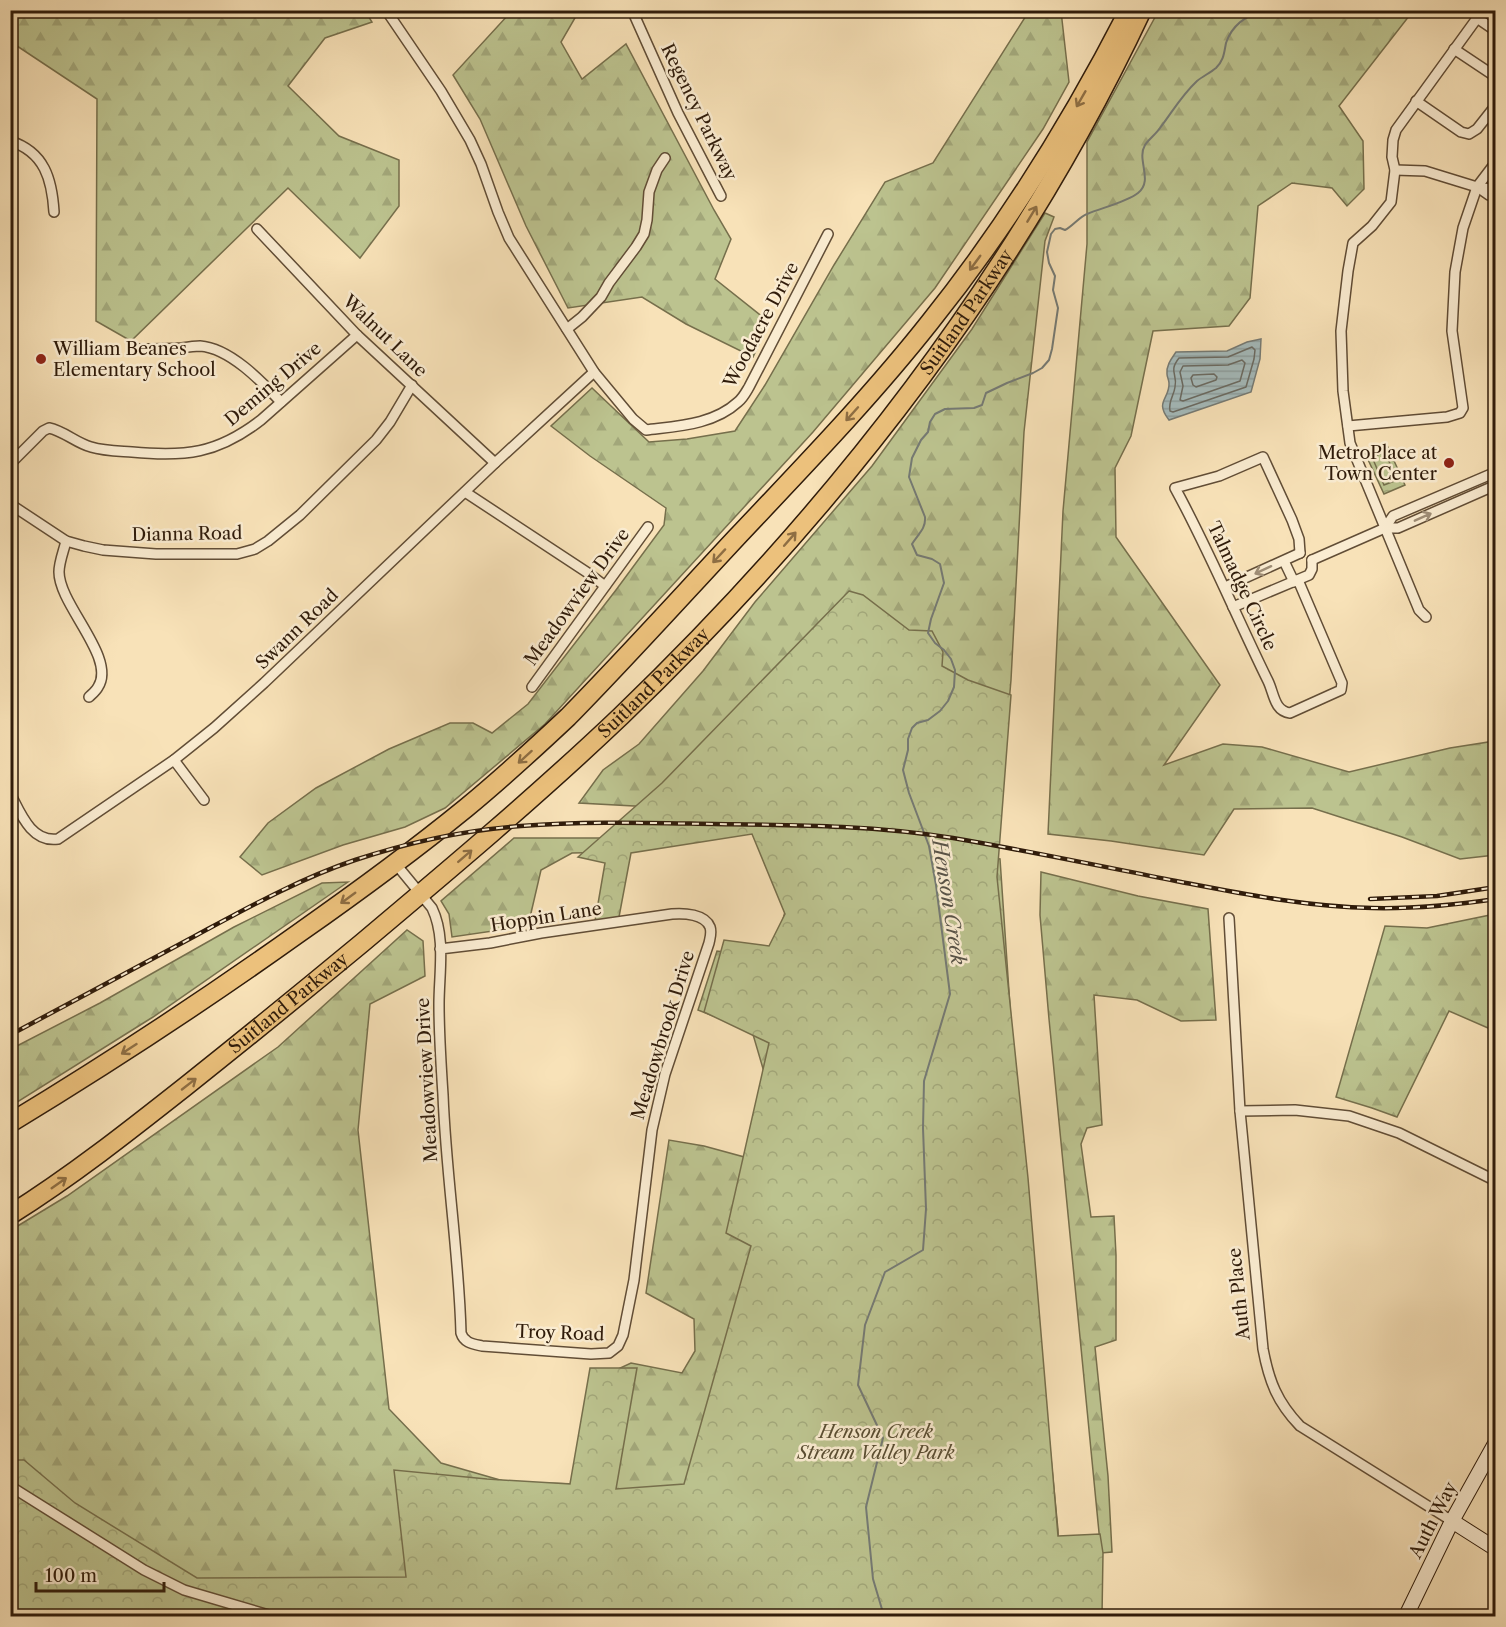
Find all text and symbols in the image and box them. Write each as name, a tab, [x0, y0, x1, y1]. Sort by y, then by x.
street label: Regency Parkway	[656, 40, 742, 185]
one-way arrow	[1075, 90, 1087, 107]
one-way arrow	[1026, 206, 1038, 223]
street label: Suitland Parkway	[915, 244, 1018, 379]
one-way arrow	[969, 254, 981, 270]
street label: Woodacre Drive	[718, 258, 803, 392]
street label: Walnut Lane	[337, 289, 432, 382]
street label: Deming Drive	[220, 337, 326, 431]
place label: William Beanes Elementary School	[52, 338, 216, 381]
marker: William Beanes Elementary School	[34, 352, 48, 366]
one-way arrow	[845, 406, 859, 421]
place label: MetroPlace at Town Center	[1318, 442, 1438, 485]
marker: MetroPlace at Town Center	[1442, 456, 1456, 470]
one-way arrow	[1414, 511, 1432, 522]
street label: Talmadge Circle	[1203, 518, 1281, 654]
street label: Dianna Road	[131, 522, 243, 546]
street label: Meadowview Drive	[520, 524, 634, 670]
one-way arrow	[783, 532, 797, 547]
one-way arrow	[712, 549, 726, 564]
one-way arrow	[1254, 565, 1272, 577]
street label: Swann Road	[251, 584, 343, 674]
street label: Suitland Parkway	[594, 622, 715, 743]
one-way arrow	[518, 750, 533, 764]
water label: Henson Creek	[927, 836, 971, 967]
one-way arrow	[457, 849, 472, 863]
one-way arrow	[341, 892, 357, 904]
street label: Hoppin Lane	[489, 897, 603, 937]
street label: Suitland Parkway	[224, 947, 353, 1058]
street label: Meadowbrook Drive	[627, 948, 699, 1122]
street label: Meadowview Drive	[412, 997, 442, 1163]
one-way arrow	[121, 1043, 138, 1055]
one-way arrow	[180, 1077, 196, 1090]
one-way arrow	[51, 1177, 67, 1189]
street label: Auth Place	[1223, 1247, 1255, 1342]
street label: Troy Road	[515, 1320, 605, 1346]
park label: Henson Creek Stream Valley Park	[796, 1421, 955, 1464]
street label: Auth Way	[1404, 1477, 1462, 1563]
scale bar	[36, 1555, 164, 1593]
text: 100 m	[45, 1565, 97, 1587]

